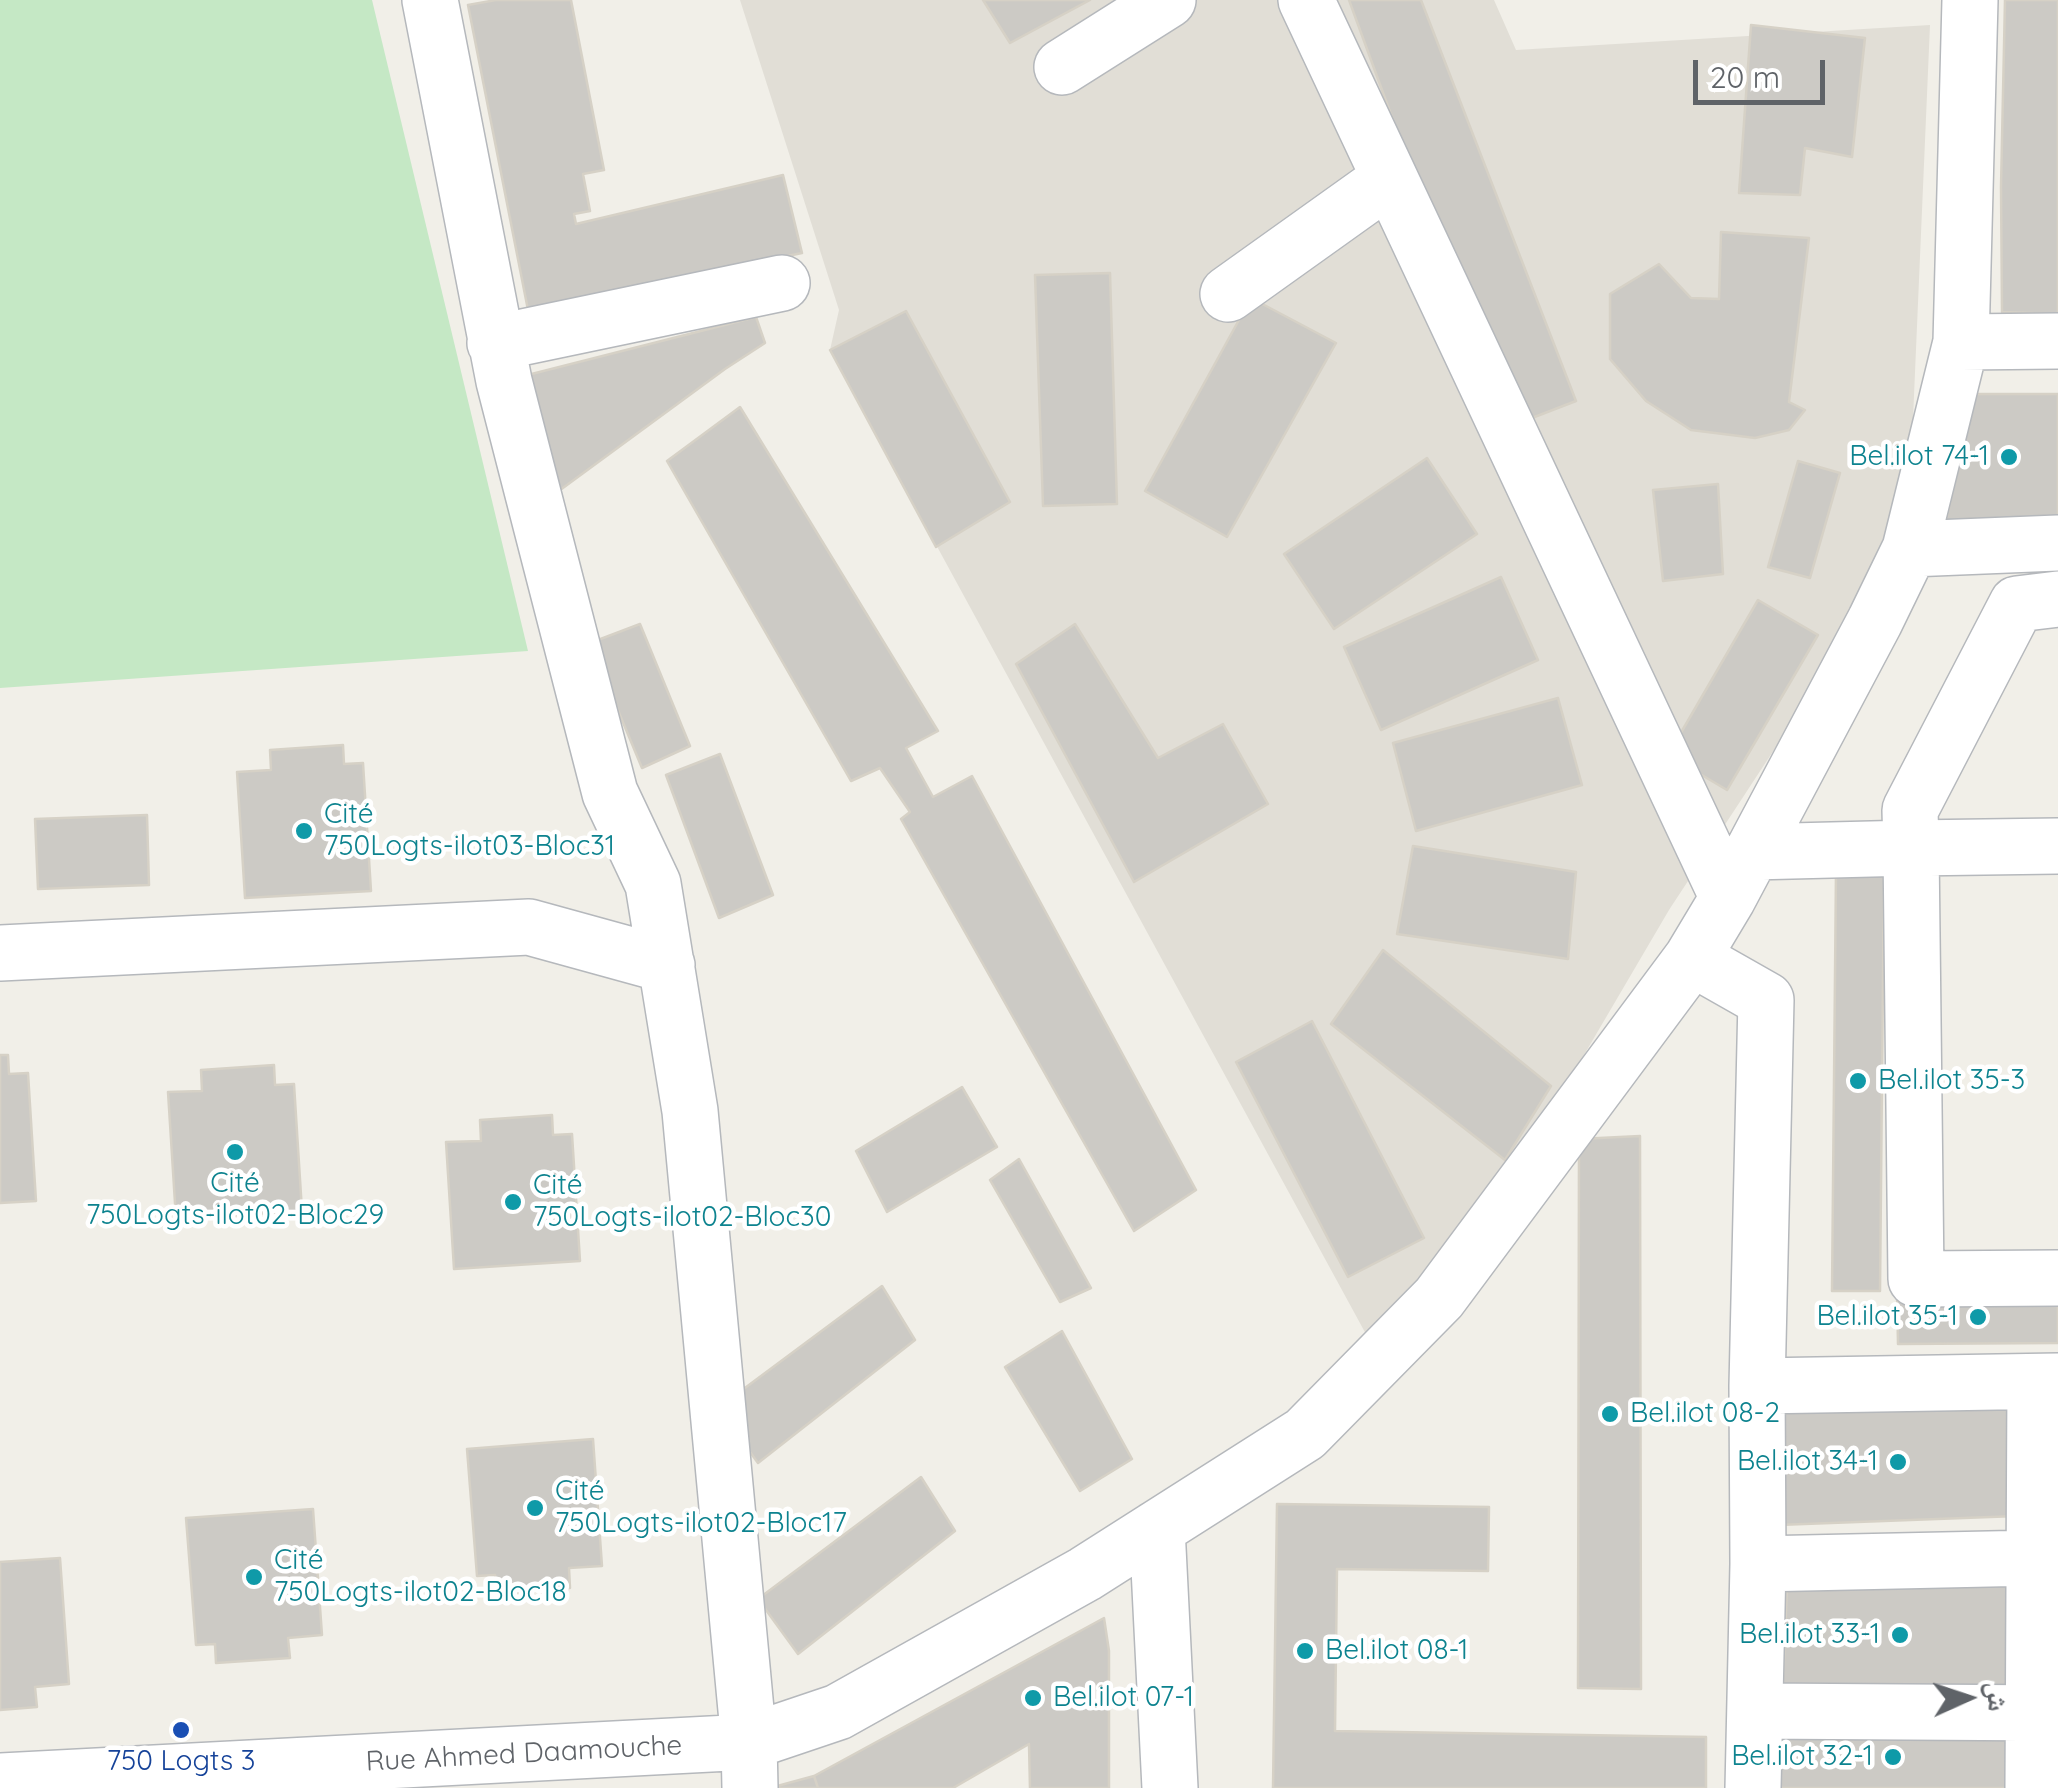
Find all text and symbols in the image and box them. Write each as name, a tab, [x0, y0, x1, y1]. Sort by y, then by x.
scale bar	[1698, 40, 1830, 102]
text: 20 m	[1710, 58, 1780, 96]
place label: Bel.ilot 74-1	[1849, 440, 1989, 474]
marker: Bel.ilot 74-1	[1998, 446, 2020, 468]
place label: Cité 750Logts-ilot03-Bloc31	[324, 798, 615, 864]
marker: Cité 750Logts-ilot03-Bloc31	[293, 820, 315, 842]
place label: Bel.ilot 35-3	[1878, 1064, 2025, 1098]
marker: Bel.ilot 35-3	[1847, 1070, 1869, 1092]
marker: Cité 750Logts-ilot02-Bloc29	[224, 1141, 246, 1163]
place label: Cité 750Logts-ilot02-Bloc29	[86, 1167, 384, 1233]
place label: Cité 750Logts-ilot02-Bloc30	[533, 1169, 831, 1235]
marker: Cité 750Logts-ilot02-Bloc30	[502, 1191, 524, 1213]
place label: Bel.ilot 35-1	[1816, 1300, 1958, 1334]
marker: Bel.ilot 35-1	[1967, 1306, 1989, 1328]
place label: Bel.ilot 08-2	[1630, 1397, 1780, 1431]
marker: Bel.ilot 08-2	[1599, 1403, 1621, 1425]
place label: Bel.ilot 34-1	[1737, 1445, 1878, 1479]
marker: Bel.ilot 34-1	[1887, 1451, 1909, 1473]
place label: Cité 750Logts-ilot02-Bloc17	[555, 1475, 847, 1541]
marker: Cité 750Logts-ilot02-Bloc17	[524, 1497, 546, 1519]
place label: Cité 750Logts-ilot02-Bloc18	[274, 1544, 567, 1610]
marker: Cité 750Logts-ilot02-Bloc18	[243, 1566, 265, 1588]
place label: Bel.ilot 33-1	[1739, 1618, 1880, 1652]
marker: Bel.ilot 33-1	[1889, 1624, 1911, 1646]
place label: Bel.ilot 08-1	[1325, 1634, 1468, 1668]
marker: Bel.ilot 08-1	[1294, 1640, 1316, 1662]
north arrow	[1918, 1648, 2018, 1748]
place label: Bel.ilot 07-1	[1053, 1681, 1194, 1715]
text: ش	[1980, 1681, 2017, 1712]
marker: Bel.ilot 07-1	[1022, 1687, 1044, 1709]
marker: 750 Logts 3	[170, 1719, 192, 1741]
street label: Rue Ahmed Daamouche	[365, 1729, 683, 1779]
place label: Bel.ilot 32-1	[1731, 1740, 1873, 1774]
place label: 750 Logts 3	[107, 1745, 255, 1779]
marker: Bel.ilot 32-1	[1882, 1746, 1904, 1768]

